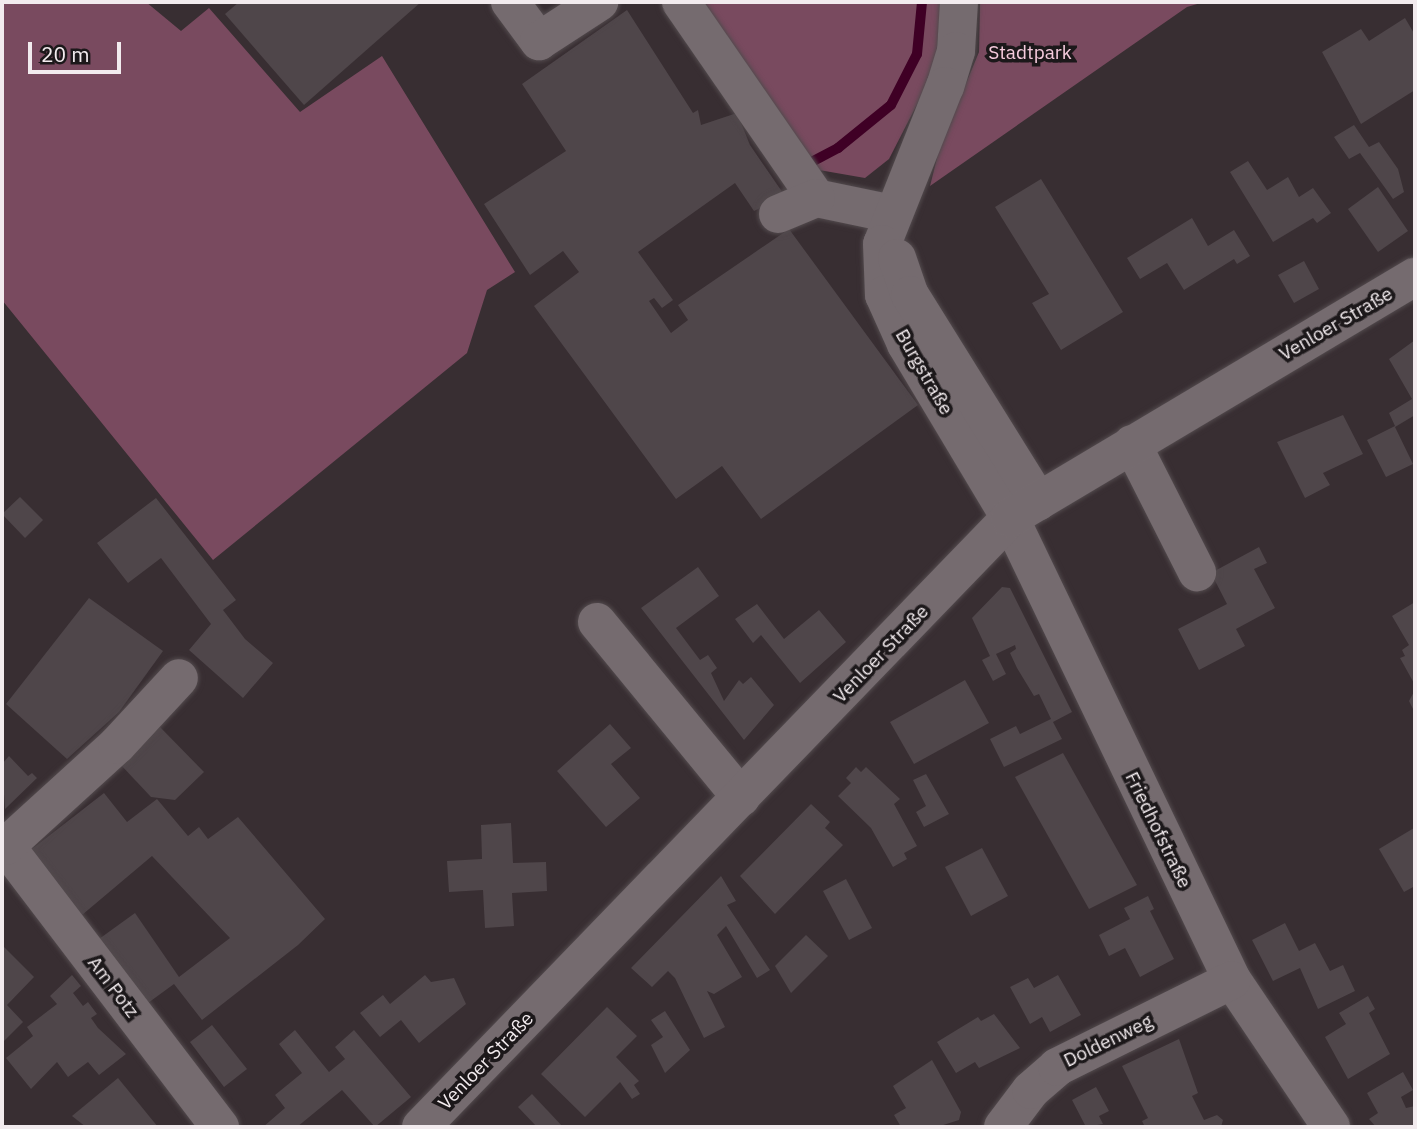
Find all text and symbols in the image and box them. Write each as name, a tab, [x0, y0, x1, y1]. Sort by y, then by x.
scale bar	[32, 28, 124, 72]
text: 20 m	[41, 40, 90, 68]
park label: Stadtpark	[988, 42, 1072, 64]
street label: Venloer Straße	[1275, 282, 1397, 366]
street label: Burgstraße	[890, 325, 958, 419]
street label: Venloer Straße	[829, 600, 933, 708]
street label: Friedhofstraße	[1120, 768, 1196, 892]
street label: Am Potz	[83, 952, 143, 1022]
street label: Venloer Straße	[434, 1007, 538, 1115]
street label: Doldenweg	[1060, 1010, 1156, 1072]

